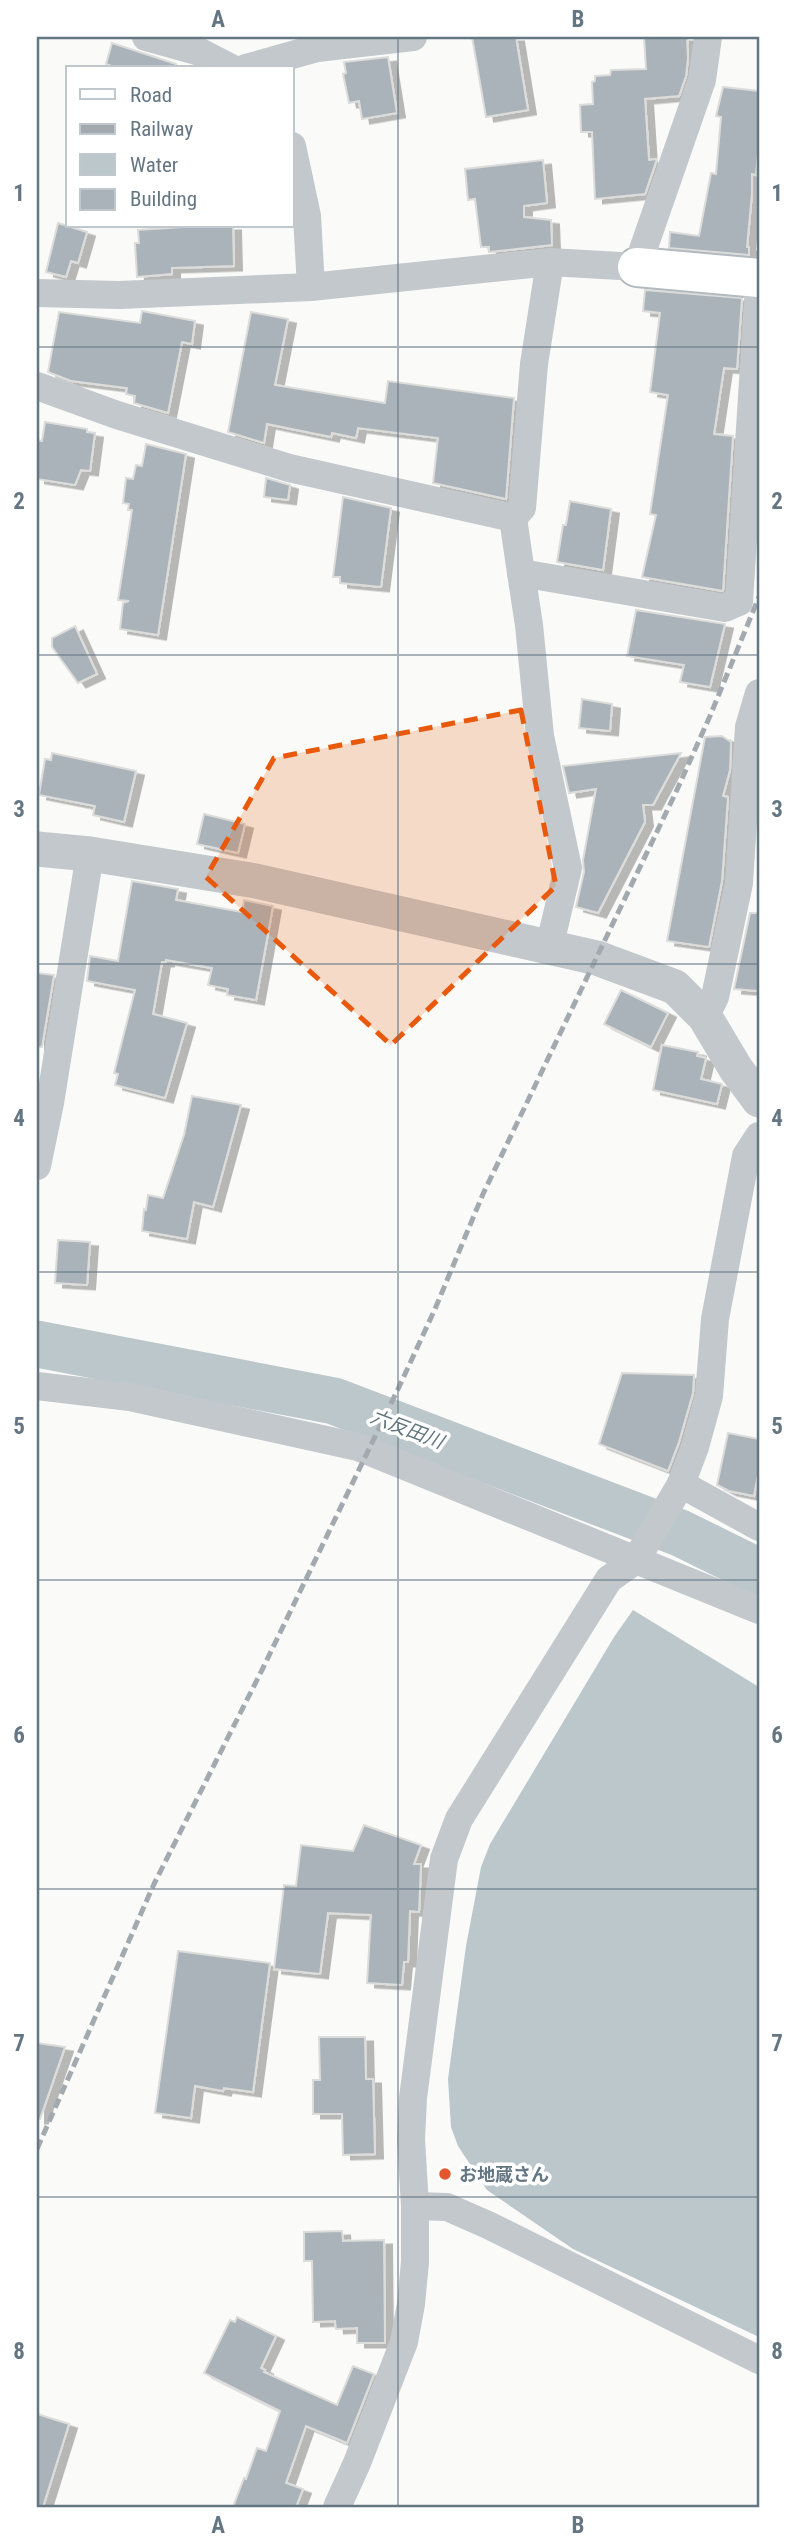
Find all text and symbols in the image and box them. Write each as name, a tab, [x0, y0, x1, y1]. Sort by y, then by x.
text: A	[211, 6, 225, 33]
text: B	[572, 6, 584, 33]
legend	[66, 66, 294, 228]
text: Road	[130, 83, 172, 107]
text: Railway	[130, 117, 193, 141]
text: Water	[130, 153, 178, 177]
text: 1	[13, 180, 25, 207]
text: 1	[771, 180, 783, 207]
text: Building	[130, 187, 197, 211]
text: 2	[13, 488, 25, 515]
text: 2	[771, 488, 783, 515]
text: 3	[13, 796, 25, 823]
text: 3	[771, 796, 783, 823]
text: 4	[13, 1105, 25, 1132]
text: 4	[771, 1105, 783, 1132]
water label: 六反田川	[367, 1405, 448, 1454]
text: 5	[13, 1413, 25, 1440]
text: 5	[771, 1413, 783, 1440]
text: 6	[13, 1722, 25, 1749]
text: 6	[771, 1722, 783, 1749]
text: 7	[13, 2030, 25, 2057]
text: 7	[771, 2030, 783, 2057]
place label: お地蔵さん	[459, 2164, 549, 2185]
marker: お地蔵さん	[437, 2166, 453, 2182]
text: 8	[13, 2338, 25, 2365]
text: 8	[771, 2338, 783, 2365]
text: A	[211, 2512, 225, 2539]
text: B	[572, 2512, 584, 2539]

